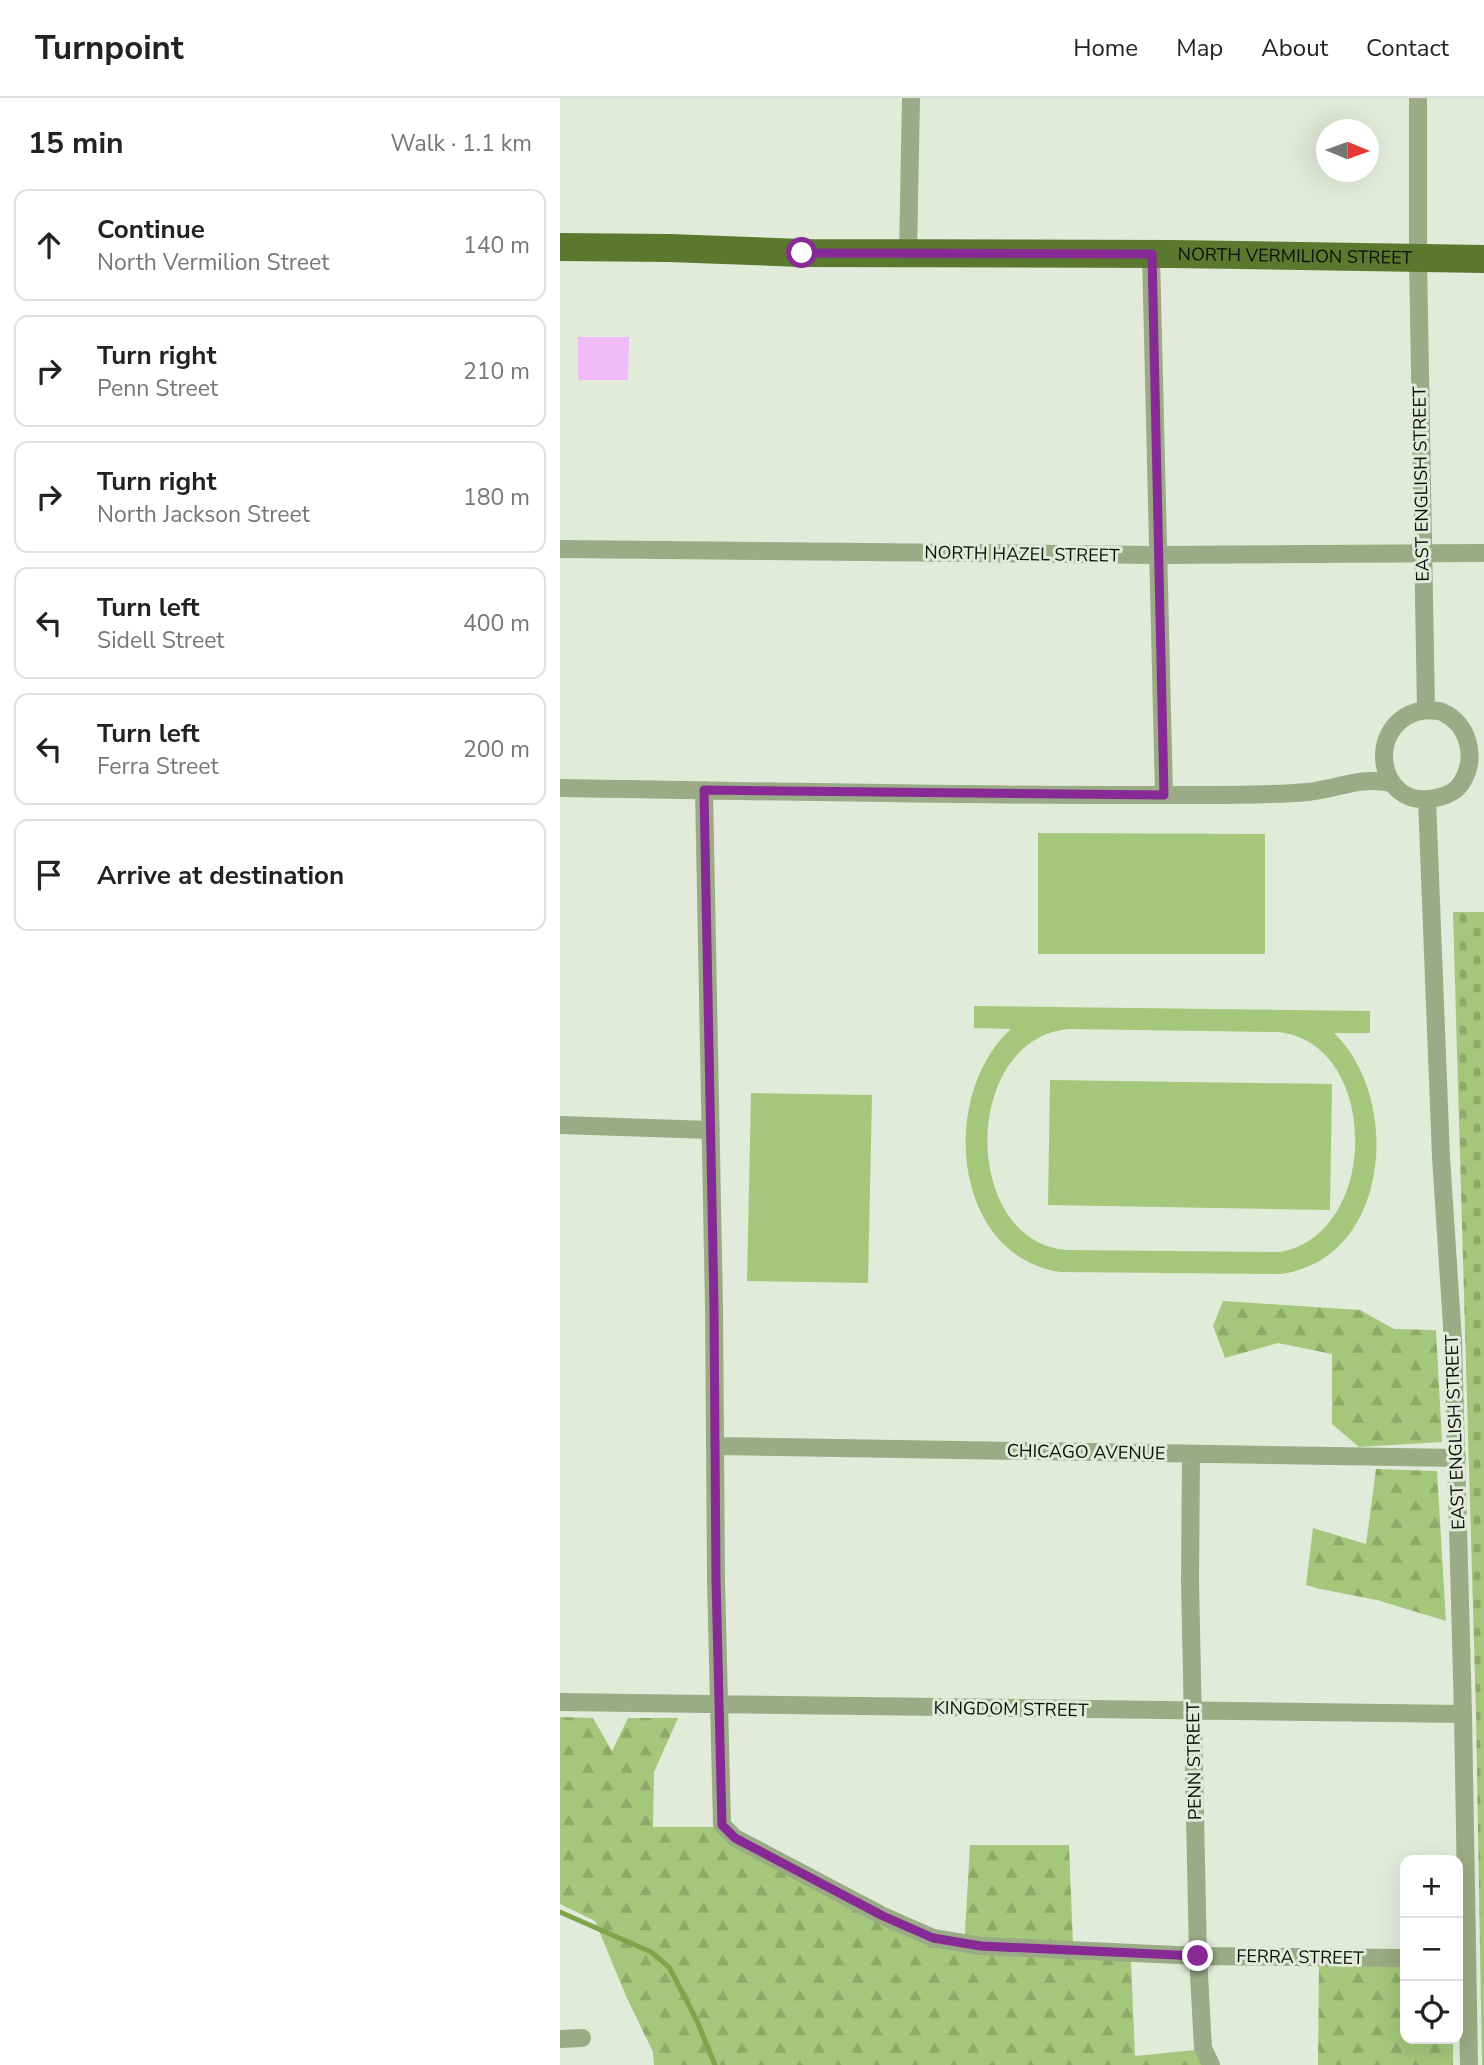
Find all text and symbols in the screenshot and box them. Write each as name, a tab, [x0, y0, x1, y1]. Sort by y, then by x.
text: Turnpoint	[35, 26, 184, 71]
text: Home	[1073, 32, 1138, 64]
text: Map	[1176, 32, 1223, 64]
text: About	[1261, 32, 1328, 64]
text: Contact	[1366, 32, 1449, 64]
north arrow	[1316, 119, 1379, 182]
text: 15 min	[28, 123, 124, 164]
text: Walk · 1.1 km	[390, 128, 532, 159]
text: Continue	[97, 212, 205, 247]
icon: ahead	[30, 226, 68, 264]
text: 140 m	[463, 230, 530, 261]
route start	[786, 237, 817, 268]
street label: NORTH VERMILION STREET	[1177, 242, 1412, 270]
text: North Vermilion Street	[97, 247, 329, 278]
text: Turn right	[97, 338, 216, 373]
icon: right	[30, 352, 68, 390]
text: 210 m	[463, 356, 530, 387]
text: Penn Street	[97, 373, 218, 404]
street label: EAST ENGLISH STREET	[1407, 386, 1435, 582]
text: Turn right	[97, 464, 216, 499]
icon: right	[30, 478, 68, 516]
text: 180 m	[463, 482, 530, 513]
text: North Jackson Street	[97, 499, 310, 530]
street label: NORTH HAZEL STREET	[924, 540, 1120, 568]
text: Turn left	[97, 590, 200, 625]
icon: left	[30, 604, 68, 642]
text: 400 m	[463, 608, 530, 639]
text: Sidell Street	[97, 625, 224, 656]
text: Turn left	[97, 716, 200, 751]
icon: left	[30, 730, 68, 768]
text: 200 m	[463, 734, 530, 765]
text: Ferra Street	[97, 751, 219, 782]
icon: arrive	[30, 856, 68, 894]
text: Arrive at destination	[97, 858, 344, 893]
street label: EAST ENGLISH STREET	[1440, 1334, 1470, 1530]
street label: CHICAGO AVENUE	[1007, 1439, 1165, 1465]
street label: KINGDOM STREET	[933, 1696, 1089, 1722]
street label: PENN STREET	[1181, 1701, 1207, 1820]
map controls	[1400, 1855, 1463, 2044]
button: +	[1400, 1855, 1463, 1918]
button: −	[1400, 1918, 1463, 1981]
route end	[1182, 1940, 1213, 1971]
street label: FERRA STREET	[1236, 1944, 1364, 1970]
button: locate	[1400, 1981, 1463, 2044]

